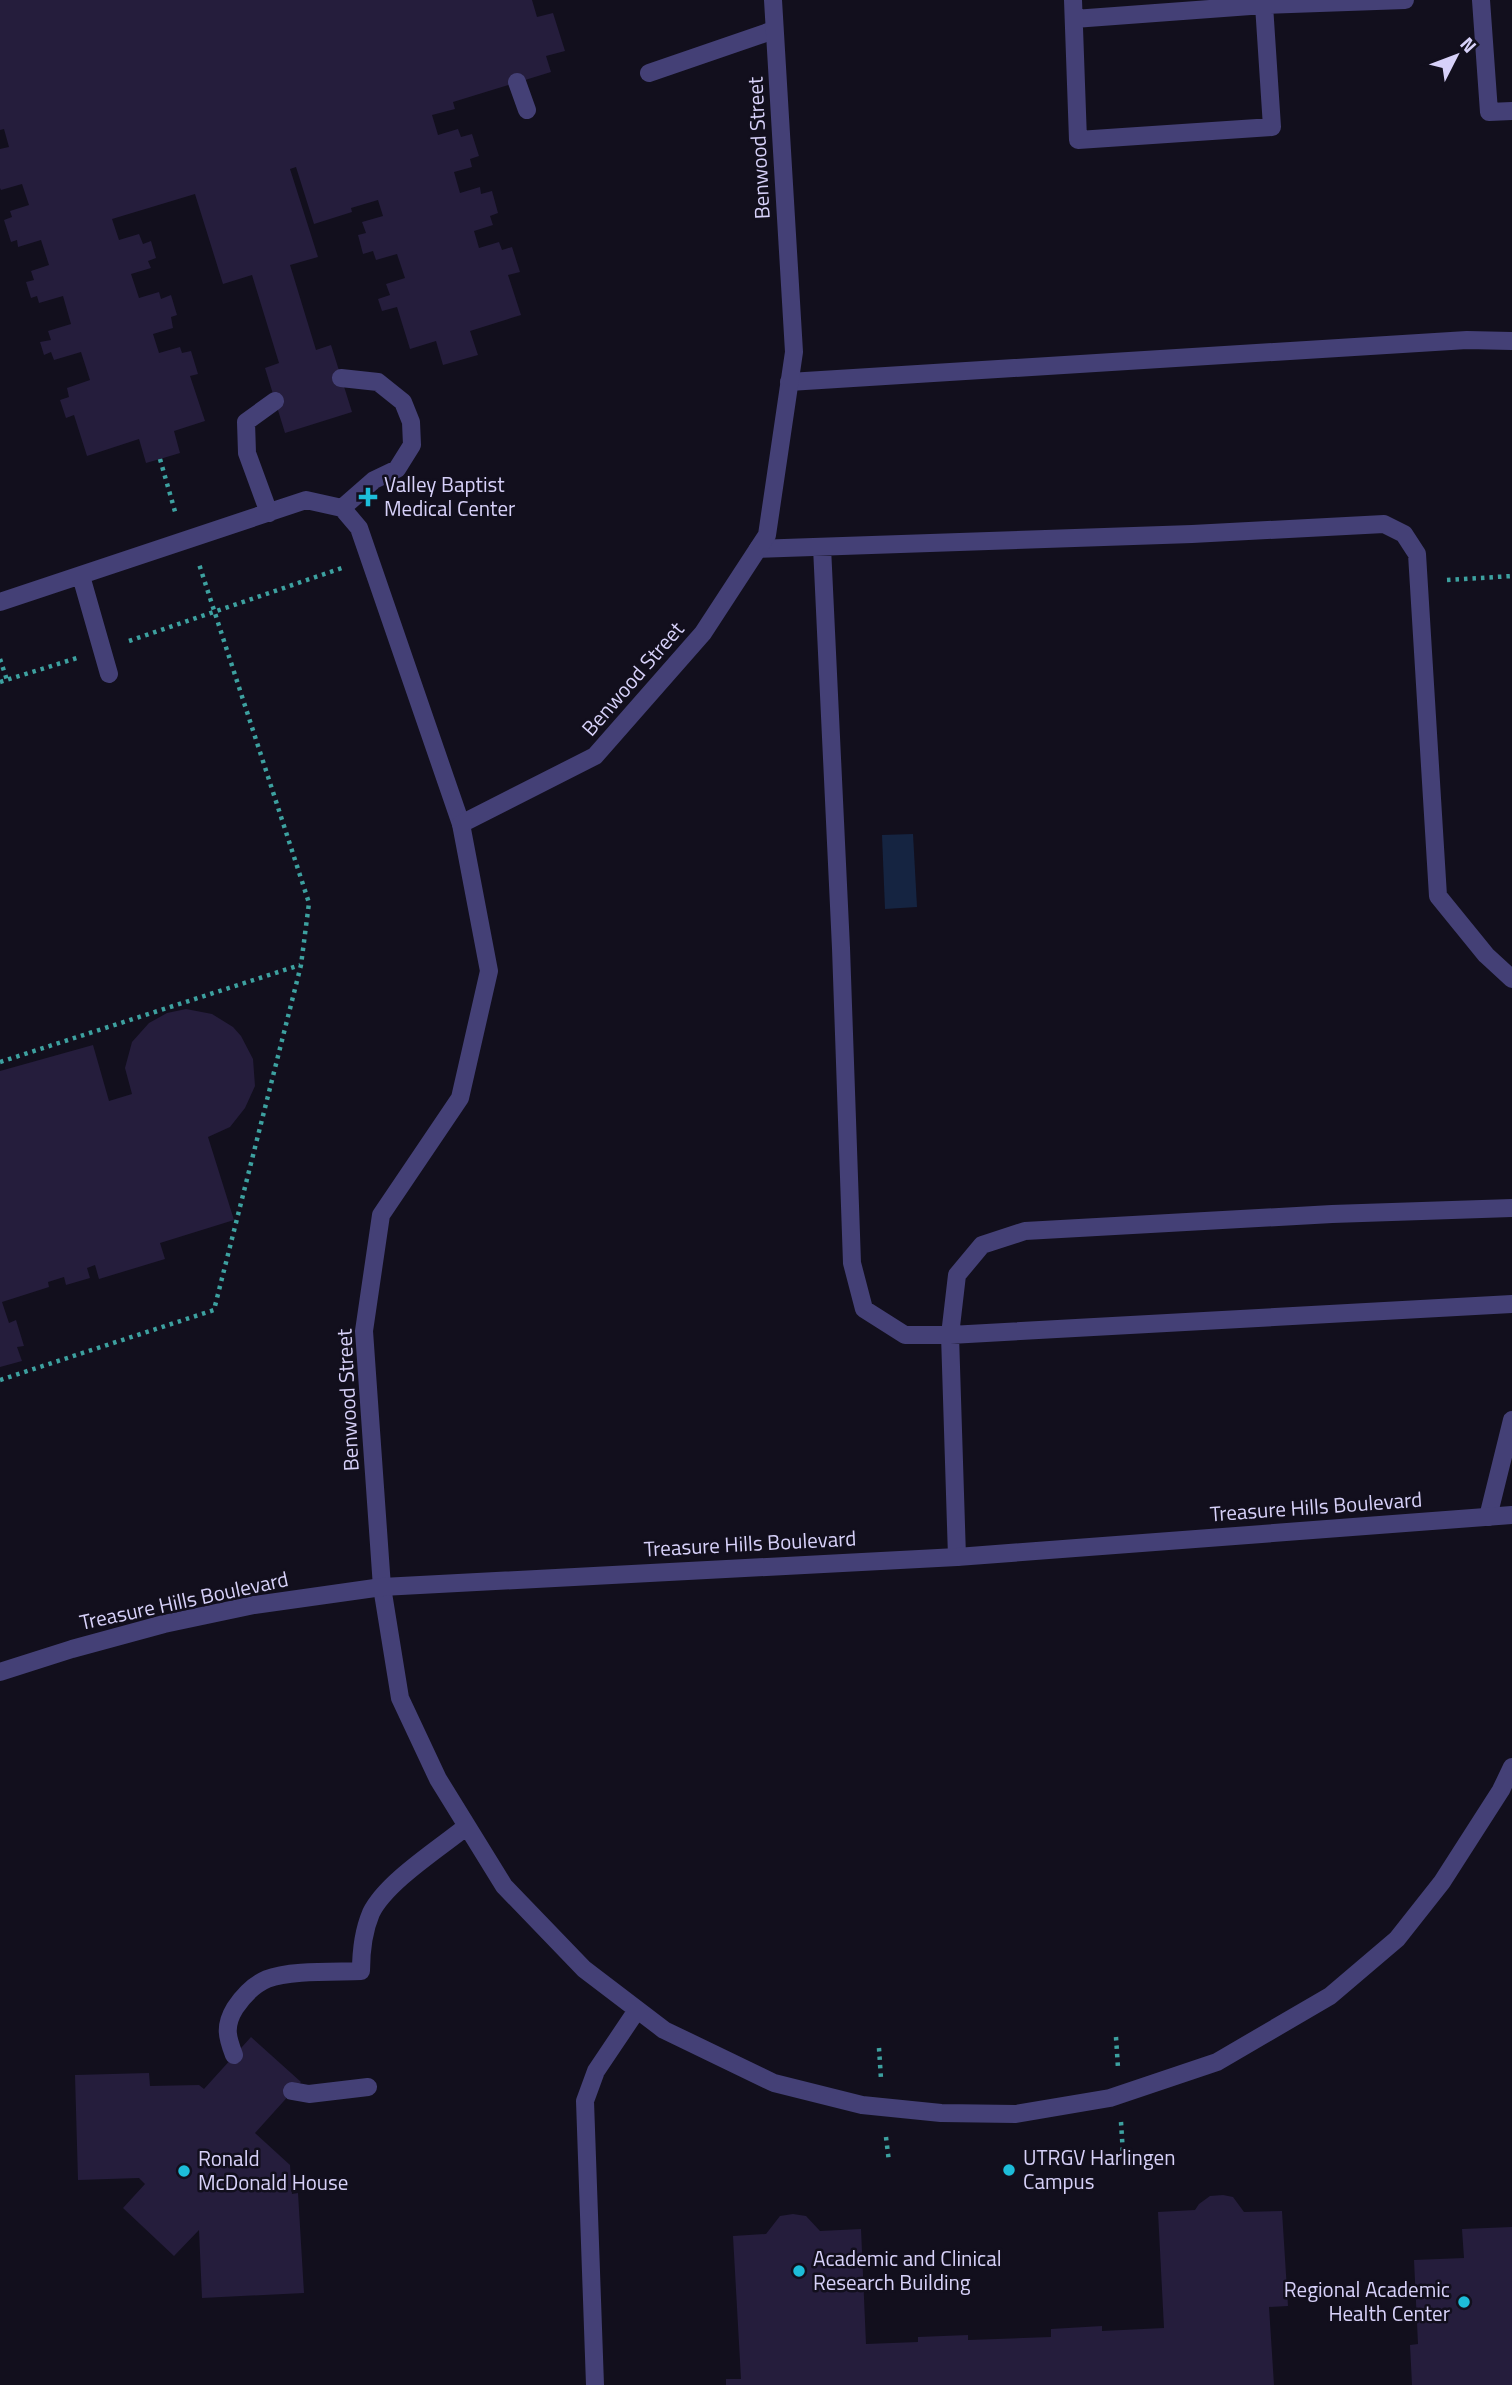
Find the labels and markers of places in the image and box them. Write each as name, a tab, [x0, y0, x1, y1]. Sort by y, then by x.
place label: Valley Baptist Medical Center	[384, 468, 515, 524]
marker: Valley Baptist Medical Center	[358, 487, 378, 507]
place label: UTRGV Harlingen Campus	[1023, 2141, 1175, 2197]
place label: Ronald McDonald House	[198, 2142, 348, 2198]
marker: UTRGV Harlingen Campus	[1001, 2162, 1017, 2178]
marker: Ronald McDonald House	[176, 2163, 192, 2179]
place label: Academic and Clinical Research Building	[813, 2242, 1002, 2298]
marker: Academic and Clinical Research Building	[791, 2263, 807, 2279]
place label: Regional Academic Health Center	[1284, 2273, 1450, 2329]
marker: Regional Academic Health Center	[1456, 2294, 1472, 2310]

